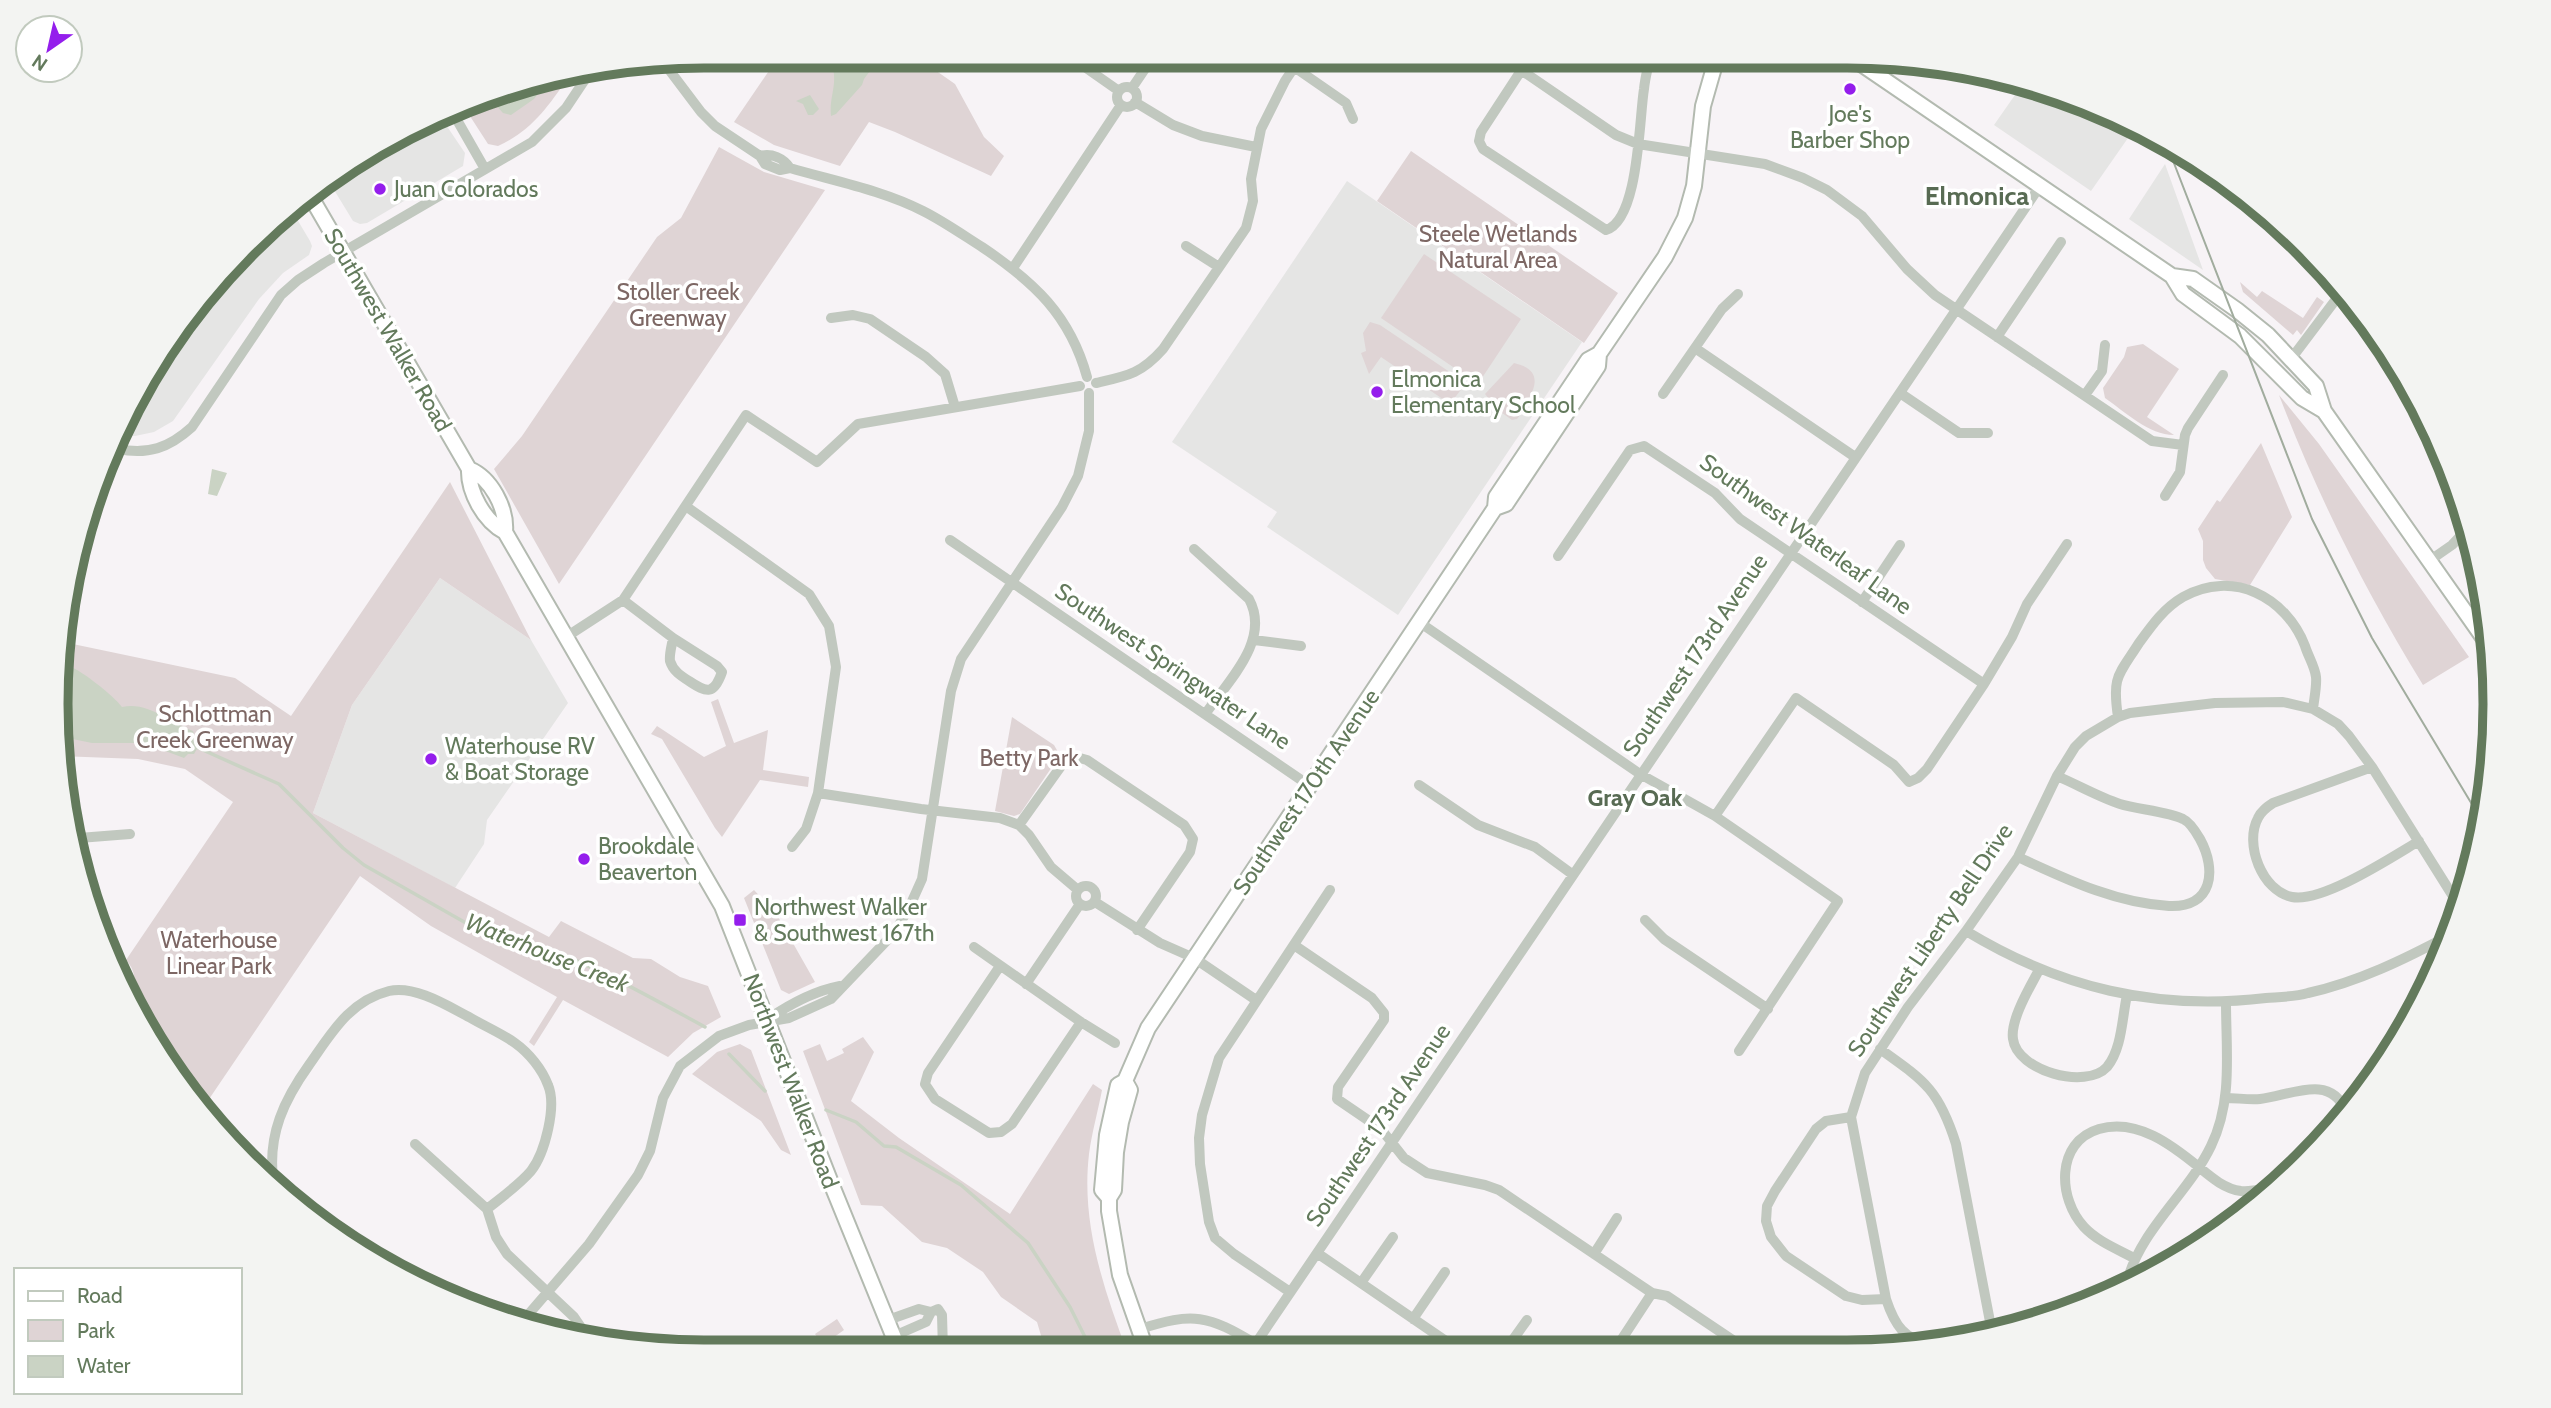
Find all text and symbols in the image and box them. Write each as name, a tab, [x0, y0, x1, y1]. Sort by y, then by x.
north arrow	[14, 14, 84, 84]
text: N	[28, 49, 52, 76]
marker: Joe's Barber Shop	[1842, 81, 1858, 97]
place label: Joe's Barber Shop	[1790, 100, 1910, 154]
place label: Juan Colorados	[393, 175, 538, 203]
district label: Elmonica	[1925, 180, 2029, 212]
marker: Juan Colorados	[372, 181, 388, 197]
park label: Steele Wetlands Natural Area	[1419, 220, 1577, 274]
street label: Southwest Walker Road	[318, 223, 458, 437]
park label: Stoller Creek Greenway	[616, 278, 740, 332]
place label: Elmonica Elementary School	[1391, 365, 1576, 419]
marker: Elmonica Elementary School	[1369, 384, 1385, 400]
street label: Southwest Waterleaf Lane	[1694, 448, 1918, 620]
street label: Southwest 173rd Avenue	[1617, 548, 1773, 762]
street label: Southwest Springwater Lane	[1050, 577, 1296, 755]
street label: Southwest 170th Avenue	[1227, 684, 1385, 900]
park label: Schlottman Creek Greenway	[136, 700, 294, 754]
place label: Waterhouse RV & Boat Storage	[445, 732, 595, 786]
park label: Betty Park	[979, 744, 1079, 772]
marker: Waterhouse RV & Boat Storage	[423, 751, 439, 767]
district label: Gray Oak	[1588, 783, 1683, 812]
street label: Southwest Liberty Bell Drive	[1842, 818, 2019, 1062]
place label: Brookdale Beaverton	[598, 832, 697, 886]
marker: Brookdale Beaverton	[576, 851, 592, 867]
place label: Northwest Walker & Southwest 167th	[754, 893, 934, 947]
water label: Waterhouse Creek	[461, 907, 634, 999]
marker: Northwest Walker & Southwest 167th	[732, 912, 748, 928]
park label: Waterhouse Linear Park	[161, 926, 278, 980]
street label: Northwest Walker Road	[737, 970, 845, 1192]
street label: Southwest 173rd Avenue	[1300, 1018, 1456, 1232]
legend	[14, 1268, 242, 1394]
text: Road	[77, 1283, 123, 1308]
text: Park	[77, 1318, 115, 1343]
text: Water	[77, 1353, 131, 1378]

